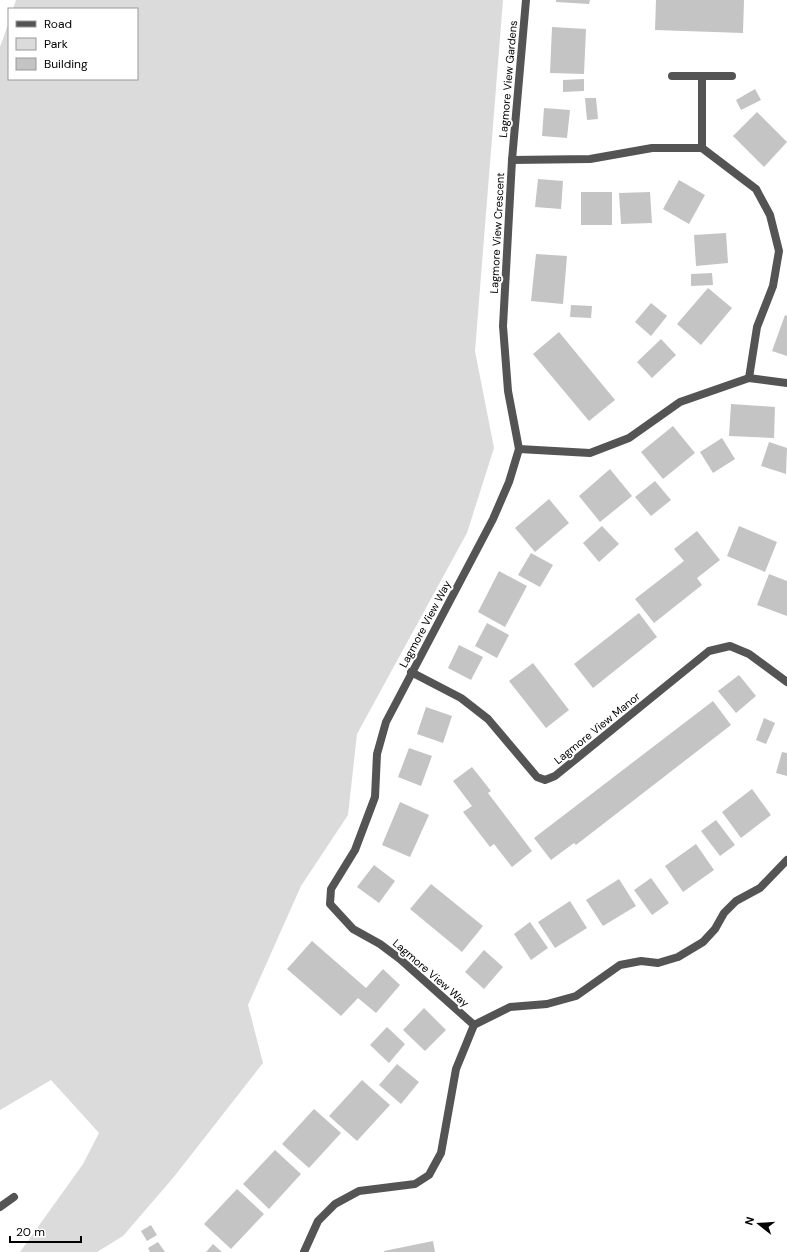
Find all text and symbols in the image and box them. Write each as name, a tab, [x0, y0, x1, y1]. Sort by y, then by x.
legend	[8, 8, 138, 80]
text: Road	[44, 16, 72, 32]
street label: Lagmore View Gardens	[496, 20, 520, 138]
text: Park	[44, 36, 68, 52]
text: Building	[44, 56, 88, 72]
street label: Lagmore View Crescent	[487, 172, 507, 294]
street label: Lagmore View Way	[396, 578, 454, 670]
street label: Lagmore View Manor	[551, 689, 643, 767]
street label: Lagmore View Way	[390, 936, 472, 1010]
north arrow	[739, 1204, 779, 1244]
text: N	[742, 1215, 757, 1227]
scale bar	[10, 1218, 81, 1244]
text: 20 m	[16, 1224, 45, 1240]

